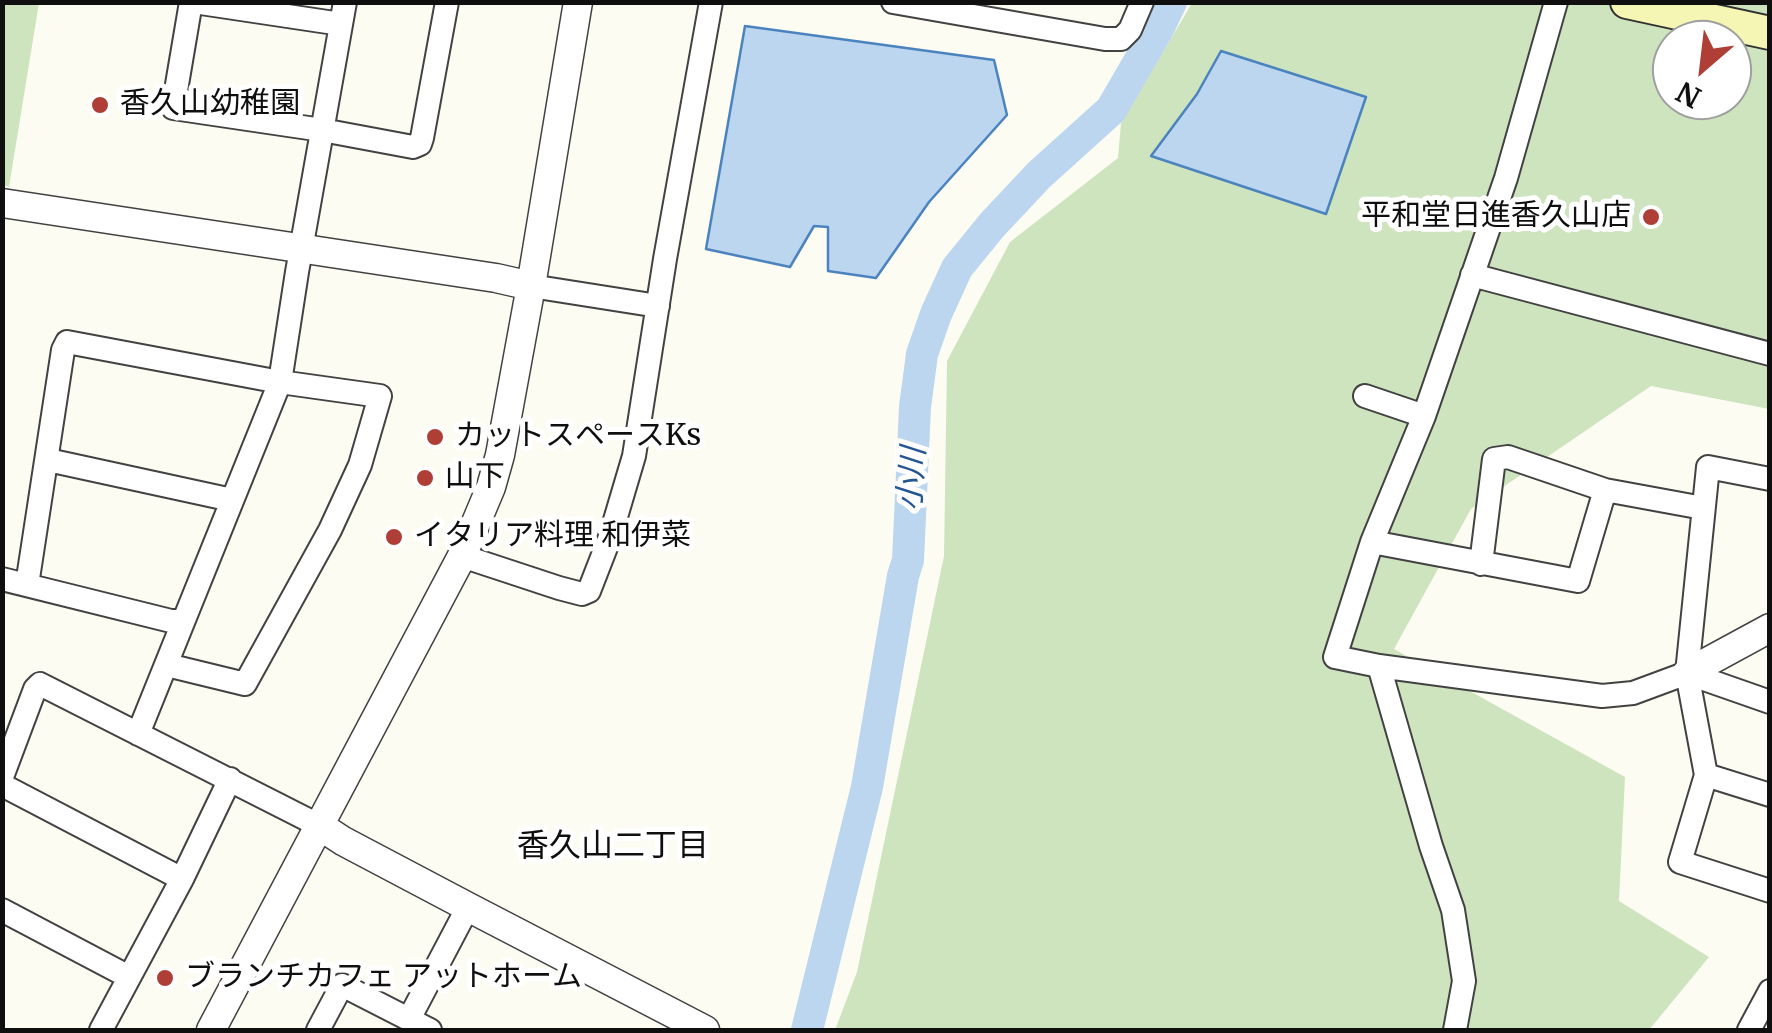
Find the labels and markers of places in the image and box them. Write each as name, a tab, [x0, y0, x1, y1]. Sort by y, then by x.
place label: 香久山幼稚園	[120, 87, 300, 123]
marker: 香久山幼稚園	[89, 94, 111, 116]
place label: 平和堂日進香久山店	[1361, 199, 1631, 235]
marker: 平和堂日進香久山店	[1640, 206, 1662, 228]
place label: カットスペースKs	[455, 419, 701, 455]
marker: カットスペースKs	[424, 426, 446, 448]
place label: 山下	[445, 460, 505, 496]
marker: 山下	[414, 467, 436, 489]
place label: イタリア料理 和伊菜	[414, 519, 691, 555]
marker: イタリア料理 和伊菜	[383, 526, 405, 548]
place label: ブランチカフェ アットホーム	[185, 960, 582, 996]
marker: ブランチカフェ アットホーム	[154, 967, 176, 989]

